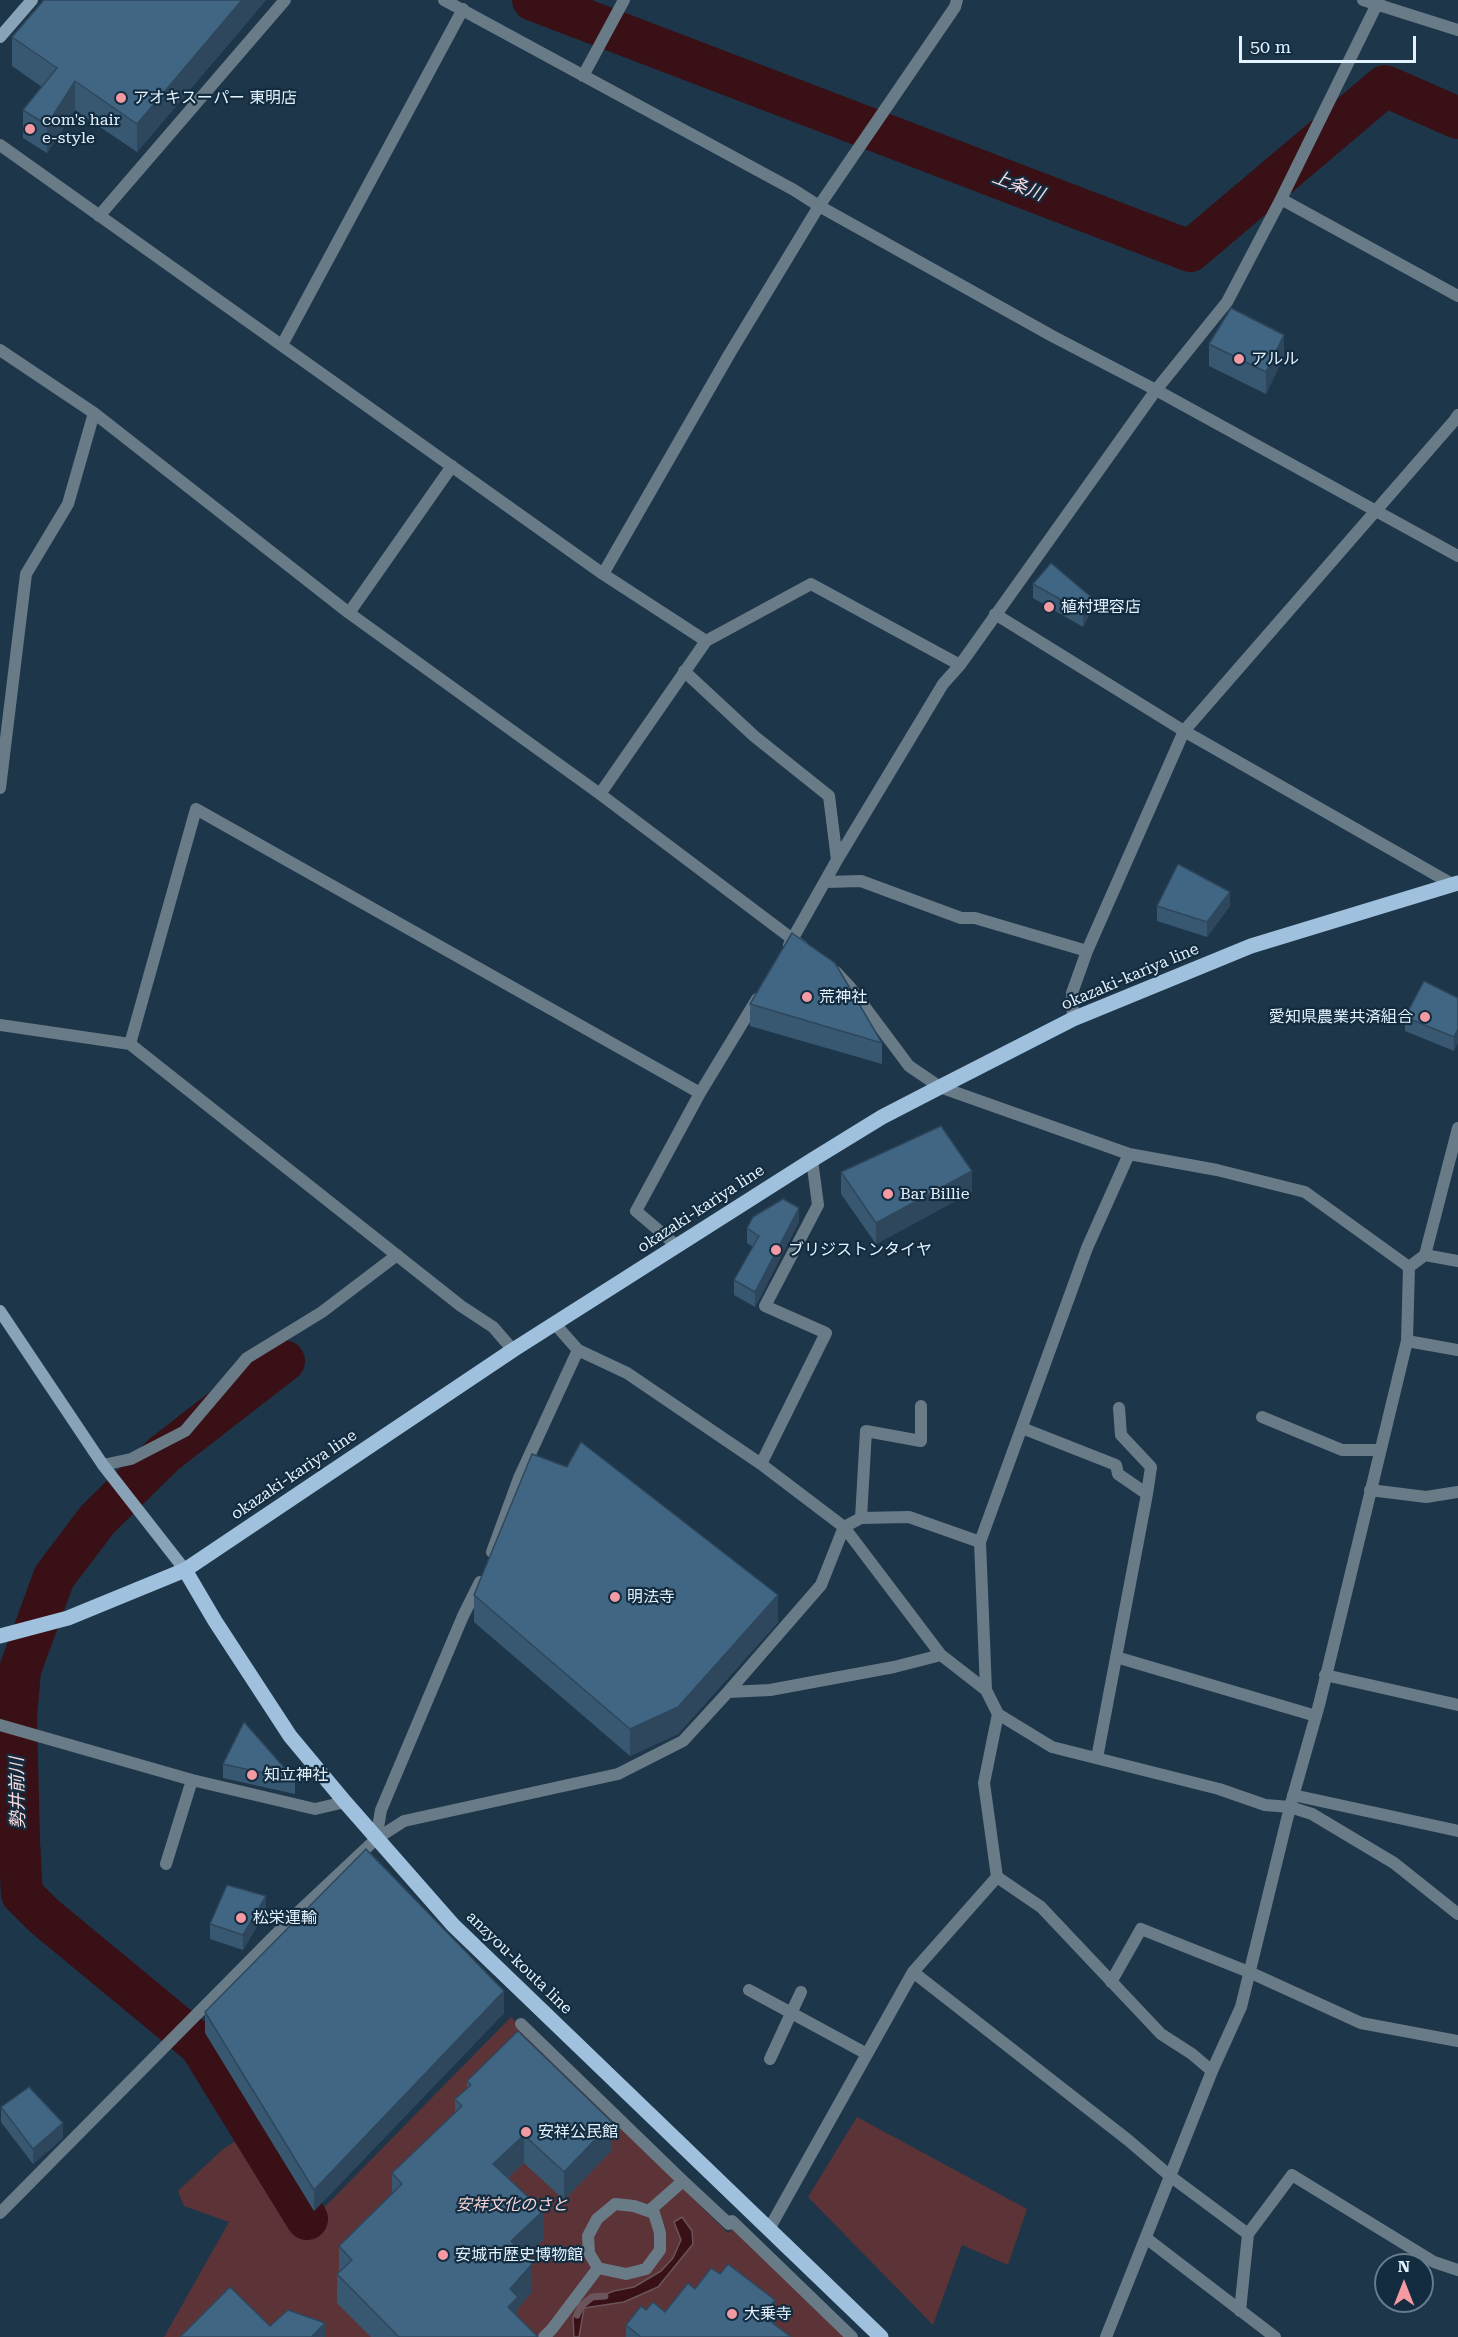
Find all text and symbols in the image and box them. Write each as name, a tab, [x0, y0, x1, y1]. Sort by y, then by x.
scale bar	[1242, 24, 1419, 62]
text: 50 m	[1250, 36, 1291, 57]
place label: アオキスーパー 東明店	[133, 88, 297, 108]
marker: アオキスーパー 東明店	[114, 91, 128, 105]
place label: com's hair e-style	[42, 110, 120, 148]
marker: com's hair e-style	[23, 122, 37, 136]
water label: 上条川	[989, 166, 1047, 206]
place label: アルル	[1251, 349, 1299, 369]
marker: アルル	[1232, 352, 1246, 366]
place label: 植村理容店	[1061, 597, 1141, 617]
marker: 植村理容店	[1042, 600, 1056, 614]
street label: okazaki-kariya line	[1058, 939, 1202, 1015]
place label: 荒神社	[819, 987, 867, 1007]
marker: 荒神社	[800, 990, 814, 1004]
place label: 愛知県農業共済組合	[1269, 1007, 1413, 1027]
marker: 愛知県農業共済組合	[1418, 1010, 1432, 1024]
street label: okazaki-kariya line	[634, 1161, 768, 1257]
place label: Bar Billie	[900, 1184, 970, 1204]
marker: Bar Billie	[881, 1187, 895, 1201]
place label: ブリジストンタイヤ	[788, 1240, 932, 1260]
marker: ブリジストンタイヤ	[769, 1243, 783, 1257]
street label: okazaki-kariya line	[227, 1426, 361, 1524]
place label: 明法寺	[627, 1587, 675, 1607]
marker: 明法寺	[608, 1590, 622, 1604]
water label: 勢井前川	[7, 1757, 29, 1829]
place label: 知立神社	[264, 1765, 328, 1785]
marker: 知立神社	[245, 1768, 259, 1782]
place label: 松栄運輸	[253, 1908, 317, 1928]
street label: anzyou-kouta line	[462, 1908, 576, 2018]
marker: 松栄運輸	[234, 1911, 248, 1925]
place label: 安祥公民館	[538, 2122, 618, 2142]
marker: 安祥公民館	[519, 2125, 533, 2139]
park label: 安祥文化のさと	[456, 2195, 568, 2215]
place label: 安城市歴史博物館	[455, 2245, 583, 2265]
marker: 安城市歴史博物館	[436, 2248, 450, 2262]
north arrow	[1374, 2253, 1434, 2313]
text: N	[1398, 2257, 1410, 2276]
place label: 大乗寺	[744, 2304, 792, 2324]
marker: 大乗寺	[725, 2307, 739, 2321]

